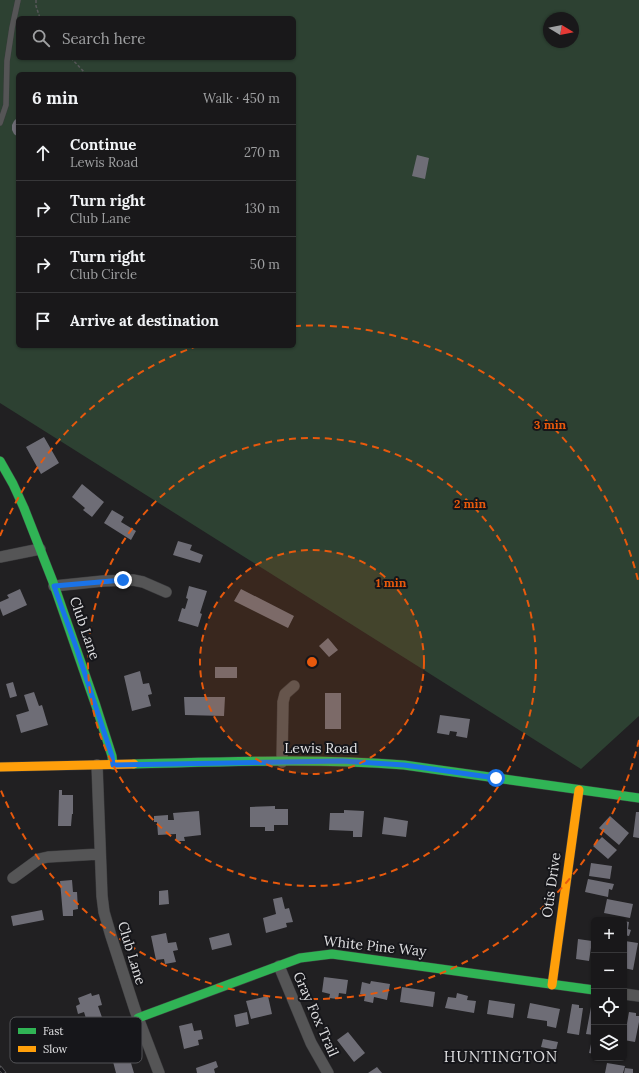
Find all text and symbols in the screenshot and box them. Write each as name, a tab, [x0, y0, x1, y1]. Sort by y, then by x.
north arrow	[543, 12, 579, 48]
search box	[16, 16, 296, 60]
icon: search	[30, 27, 52, 49]
text: Search here	[62, 29, 145, 48]
text: 6 min	[32, 87, 78, 109]
text: Walk · 450 m	[203, 90, 280, 107]
text: Continue	[70, 135, 136, 154]
icon: ahead	[32, 142, 54, 164]
text: 270 m	[244, 144, 280, 161]
text: Lewis Road	[70, 154, 138, 171]
text: Turn right	[70, 191, 146, 210]
icon: right	[32, 198, 54, 220]
text: 130 m	[245, 200, 280, 217]
text: Club Lane	[70, 210, 131, 227]
text: Turn right	[70, 247, 146, 266]
icon: right	[32, 254, 54, 276]
text: 50 m	[250, 256, 280, 273]
text: Club Circle	[70, 266, 137, 283]
icon: arrive	[32, 310, 54, 332]
text: Arrive at destination	[70, 311, 219, 330]
text: 3 min	[534, 417, 567, 432]
text: 2 min	[454, 496, 486, 511]
route end	[114, 571, 132, 589]
text: 1 min	[376, 575, 407, 590]
street label: Club Lane	[66, 594, 104, 662]
centre of rings	[305, 655, 319, 669]
street label: Lewis Road	[284, 739, 358, 757]
route start	[487, 769, 505, 787]
street label: Otis Drive	[538, 851, 565, 919]
map controls	[591, 917, 627, 1061]
button: +	[591, 917, 627, 953]
street label: Club Lane	[114, 919, 150, 987]
street label: White Pine Way	[323, 932, 428, 960]
button: −	[591, 953, 627, 989]
street label: Gray Fox Trail	[289, 969, 343, 1059]
button: locate	[591, 989, 627, 1025]
legend	[10, 1017, 142, 1063]
text: Fast	[43, 1024, 64, 1038]
button: layers	[591, 1025, 627, 1061]
text: Slow	[43, 1042, 68, 1056]
district label: HUNTINGTON	[444, 1047, 558, 1066]

